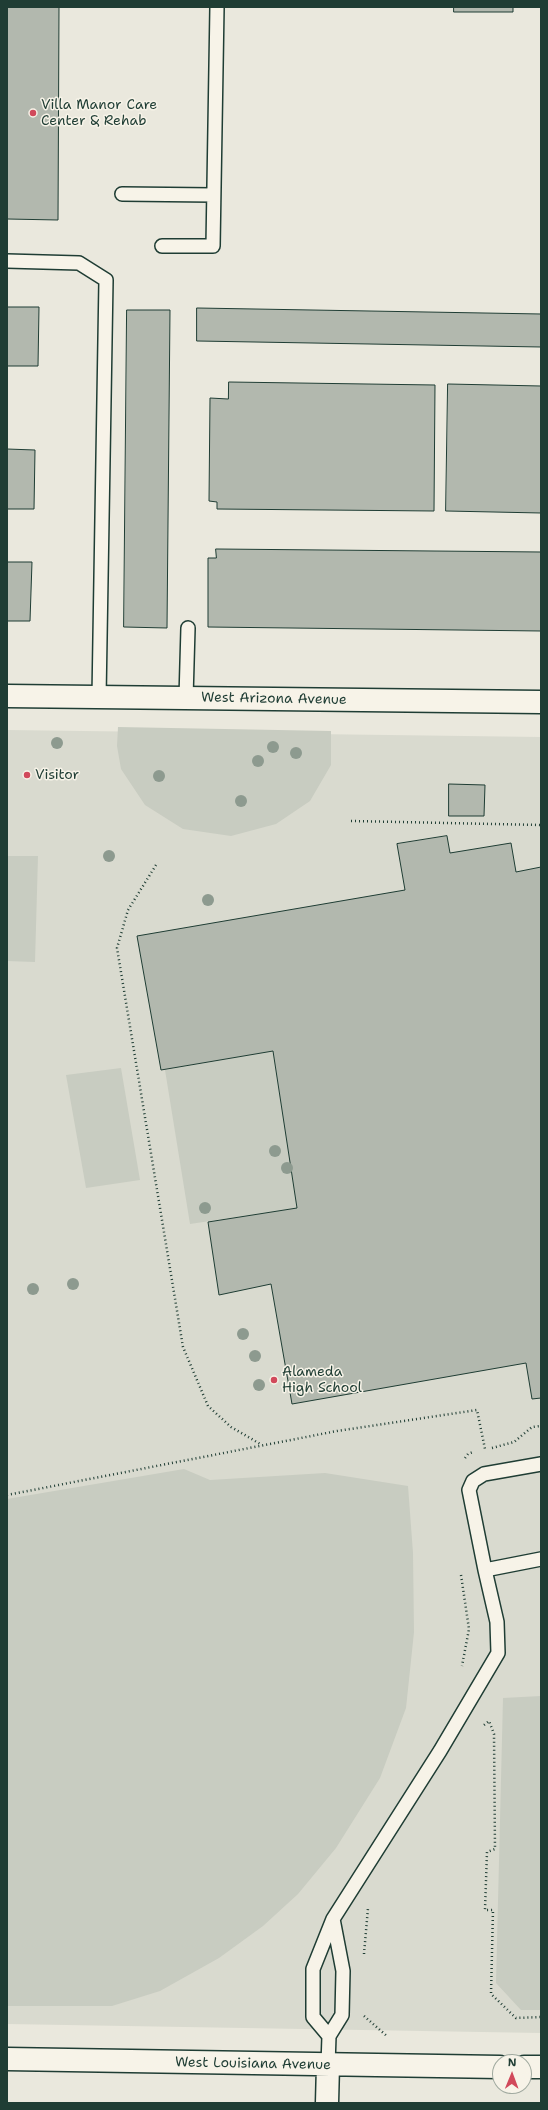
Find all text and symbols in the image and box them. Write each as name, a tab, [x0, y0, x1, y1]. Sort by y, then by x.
place label: Villa Manor Care Center & Rehab	[41, 97, 157, 130]
marker: Villa Manor Care Center & Rehab	[28, 108, 38, 118]
street label: West Arizona Avenue	[201, 689, 347, 709]
place label: Visitor	[35, 767, 79, 783]
marker: Visitor	[22, 770, 32, 780]
place label: Alameda High School	[282, 1364, 362, 1396]
marker: Alameda High School	[269, 1375, 279, 1385]
street label: West Louisiana Avenue	[175, 2054, 331, 2074]
north arrow	[492, 2054, 532, 2094]
text: N	[508, 2055, 517, 2070]

